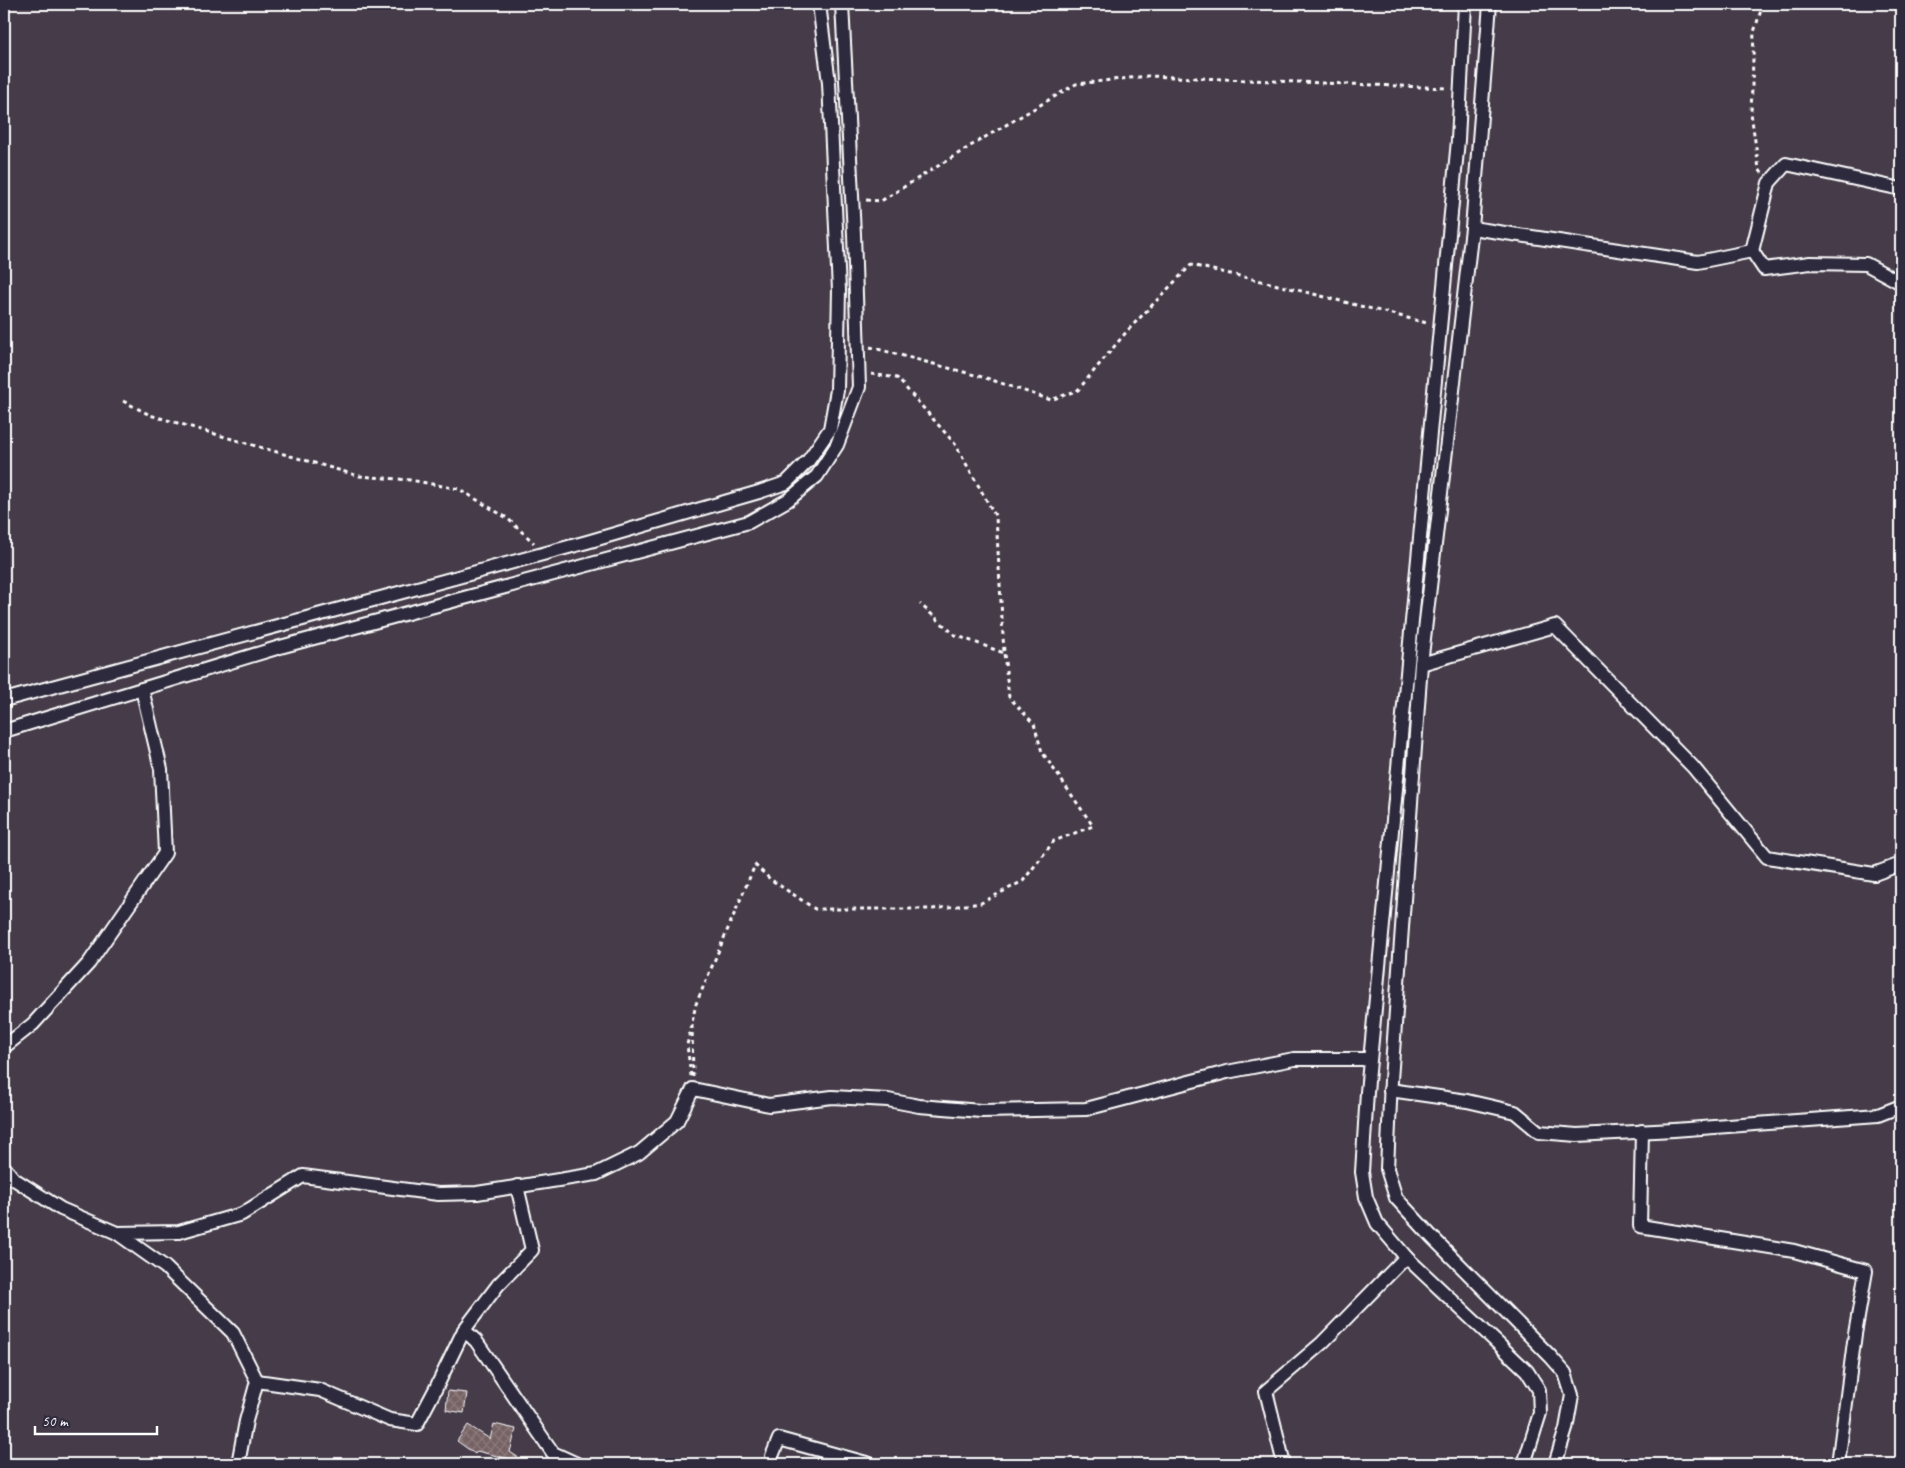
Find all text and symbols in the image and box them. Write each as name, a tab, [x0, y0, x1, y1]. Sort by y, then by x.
scale bar	[35, 1403, 158, 1435]
text: 50 m	[42, 1412, 69, 1431]

